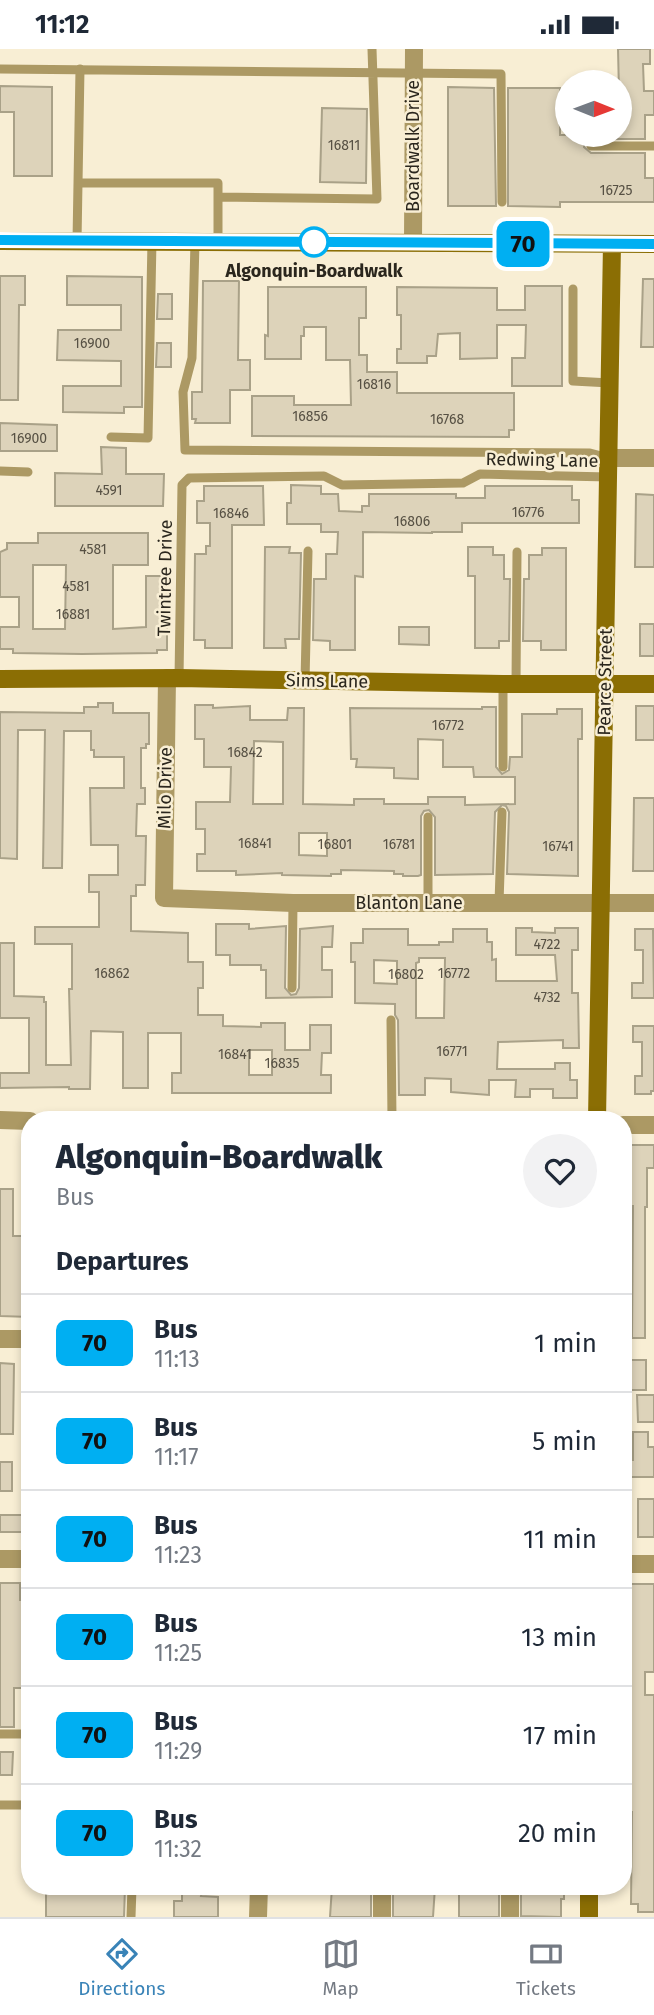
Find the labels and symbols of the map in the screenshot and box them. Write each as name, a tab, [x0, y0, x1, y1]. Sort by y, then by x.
north arrow	[555, 70, 632, 147]
street label: Boardwalk Drive	[402, 80, 424, 212]
house number: 16811	[328, 137, 360, 154]
house number: 16725	[599, 182, 633, 199]
line badge: 70	[491, 221, 554, 267]
marker: Algonquin-Boardwalk	[299, 227, 329, 257]
place label: Algonquin-Boardwalk	[224, 260, 404, 282]
house number: 16900	[74, 335, 110, 352]
house number: 16816	[357, 376, 391, 393]
house number: 16856	[292, 408, 328, 425]
house number: 16768	[430, 411, 464, 428]
house number: 16900	[11, 430, 47, 447]
street label: Redwing Lane	[485, 448, 599, 472]
house number: 4591	[95, 482, 123, 499]
house number: 16776	[512, 504, 544, 521]
house number: 16846	[213, 505, 249, 522]
house number: 16806	[394, 513, 430, 530]
street label: Twintree Drive	[153, 519, 177, 637]
house number: 4581	[79, 541, 107, 558]
house number: 4581	[62, 578, 90, 595]
house number: 16881	[56, 606, 90, 623]
street label: Pearce Street	[593, 628, 617, 736]
street label: Sims Lane	[286, 669, 368, 693]
house number: 16772	[432, 717, 464, 734]
house number: 16842	[227, 744, 263, 761]
street label: Milo Drive	[153, 747, 177, 829]
house number: 16841	[238, 835, 272, 852]
house number: 16801	[318, 836, 352, 853]
house number: 16781	[383, 836, 415, 853]
house number: 16741	[542, 838, 574, 855]
street label: Blanton Lane	[355, 892, 463, 914]
house number: 4722	[534, 936, 561, 953]
house number: 16862	[94, 965, 130, 982]
house number: 16772	[438, 965, 470, 982]
house number: 16802	[388, 966, 424, 983]
house number: 4732	[534, 989, 561, 1006]
house number: 16771	[436, 1043, 468, 1060]
house number: 16841	[218, 1046, 252, 1063]
house number: 16835	[264, 1055, 300, 1072]

